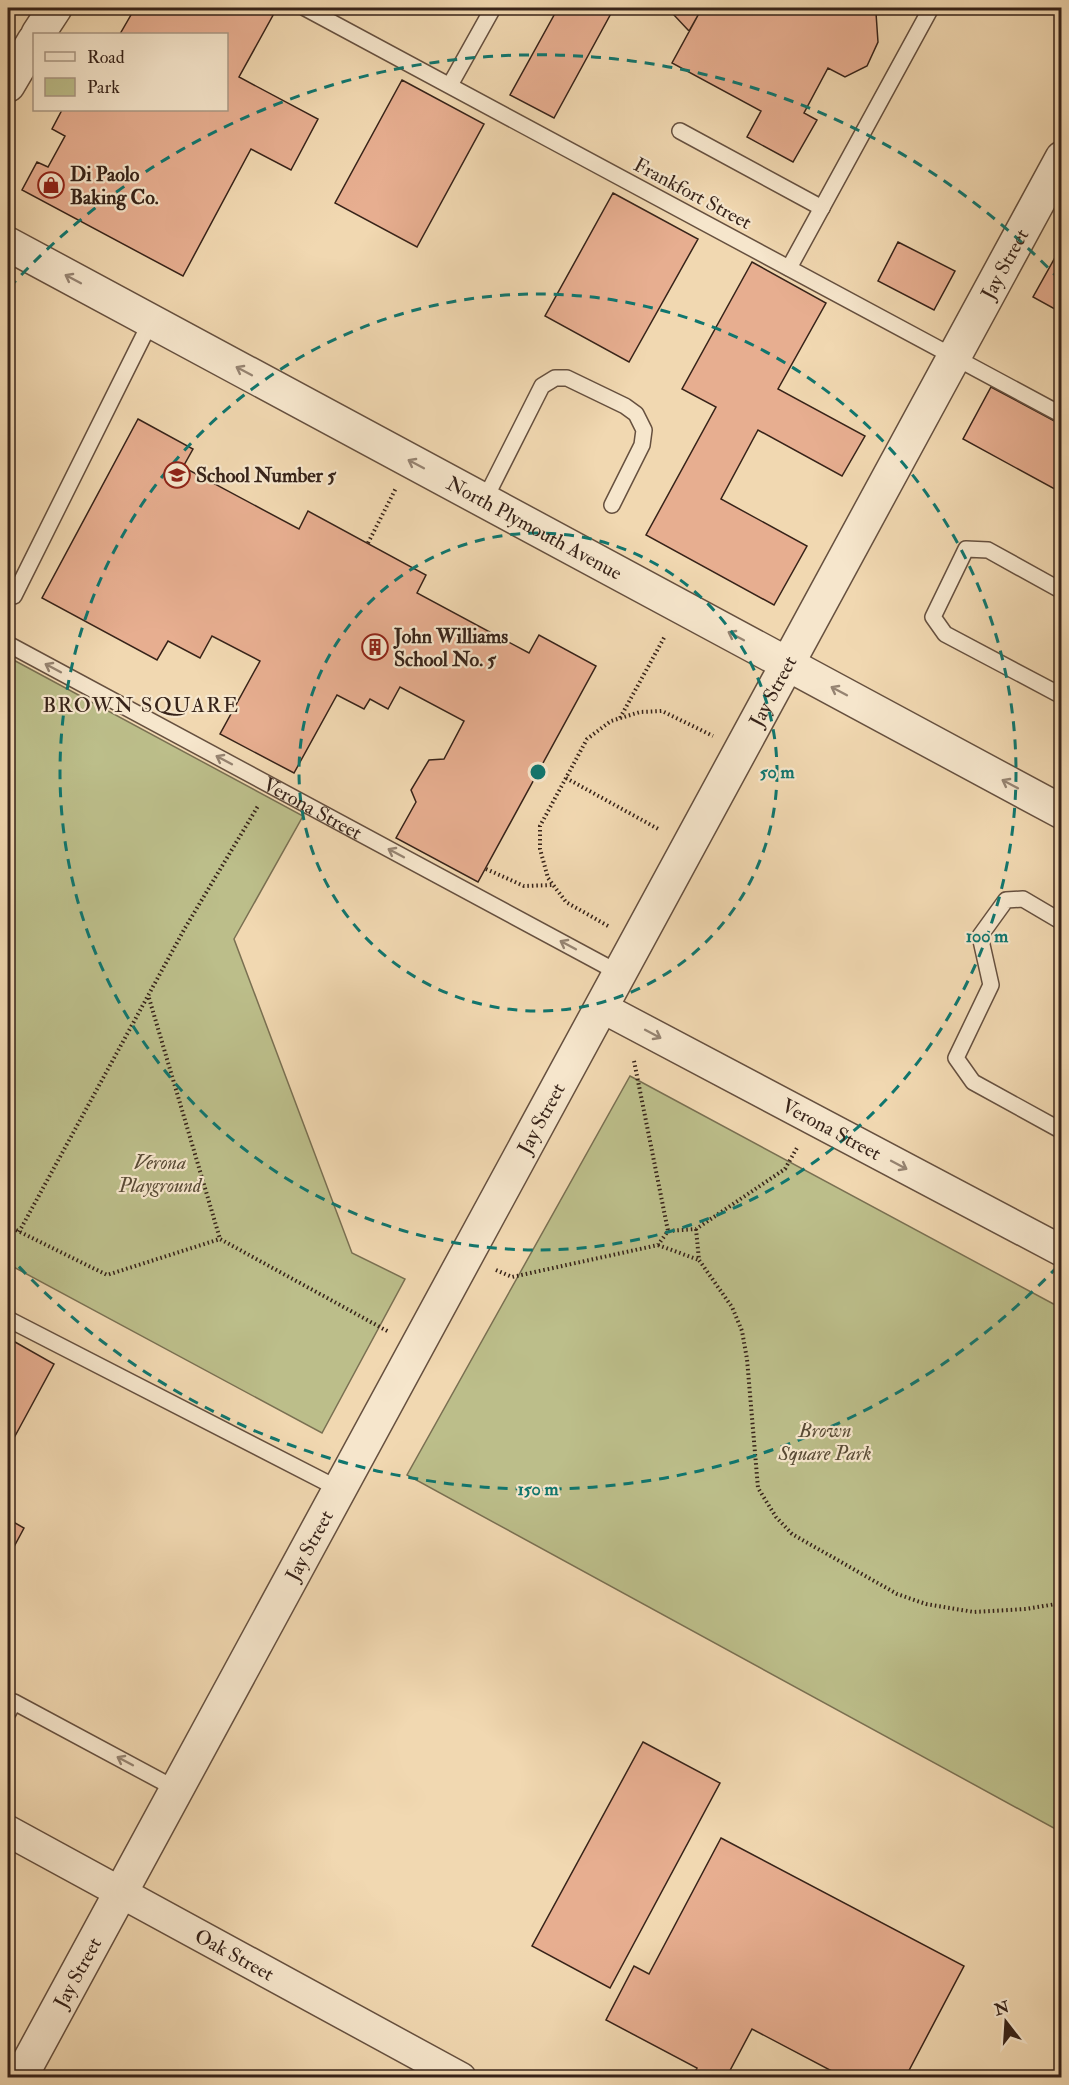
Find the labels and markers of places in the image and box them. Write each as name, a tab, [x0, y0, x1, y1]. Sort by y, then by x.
place label: Di Paolo Baking Co.	[70, 162, 159, 211]
shop icon: Di Paolo Baking Co.	[36, 170, 66, 200]
school or university icon: School Number 5	[162, 460, 192, 490]
place label: School Number 5	[196, 463, 337, 488]
place label: John Williams School No. 5	[393, 624, 508, 672]
building icon: John Williams School No. 5	[360, 632, 390, 662]
centre of rings	[528, 762, 548, 782]

